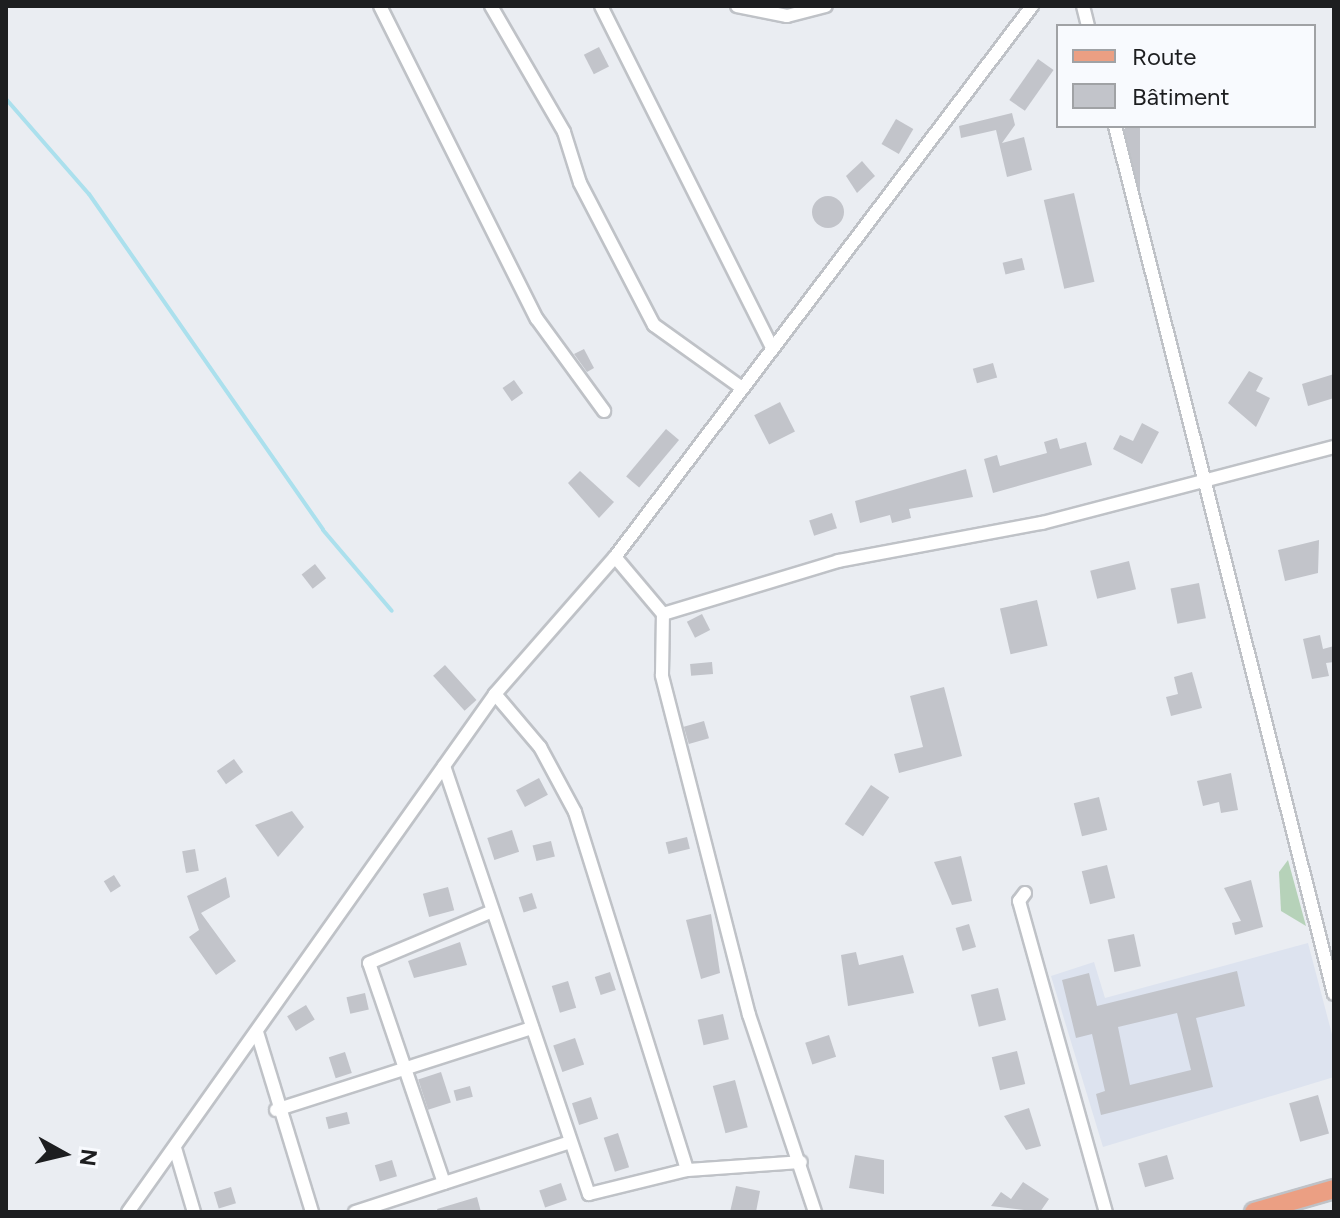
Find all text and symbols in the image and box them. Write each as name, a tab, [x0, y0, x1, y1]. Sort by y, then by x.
legend	[1056, 24, 1316, 128]
text: Route	[1132, 42, 1196, 71]
text: Bâtiment	[1132, 82, 1230, 111]
north arrow	[24, 1114, 104, 1194]
text: N	[74, 1147, 103, 1168]

